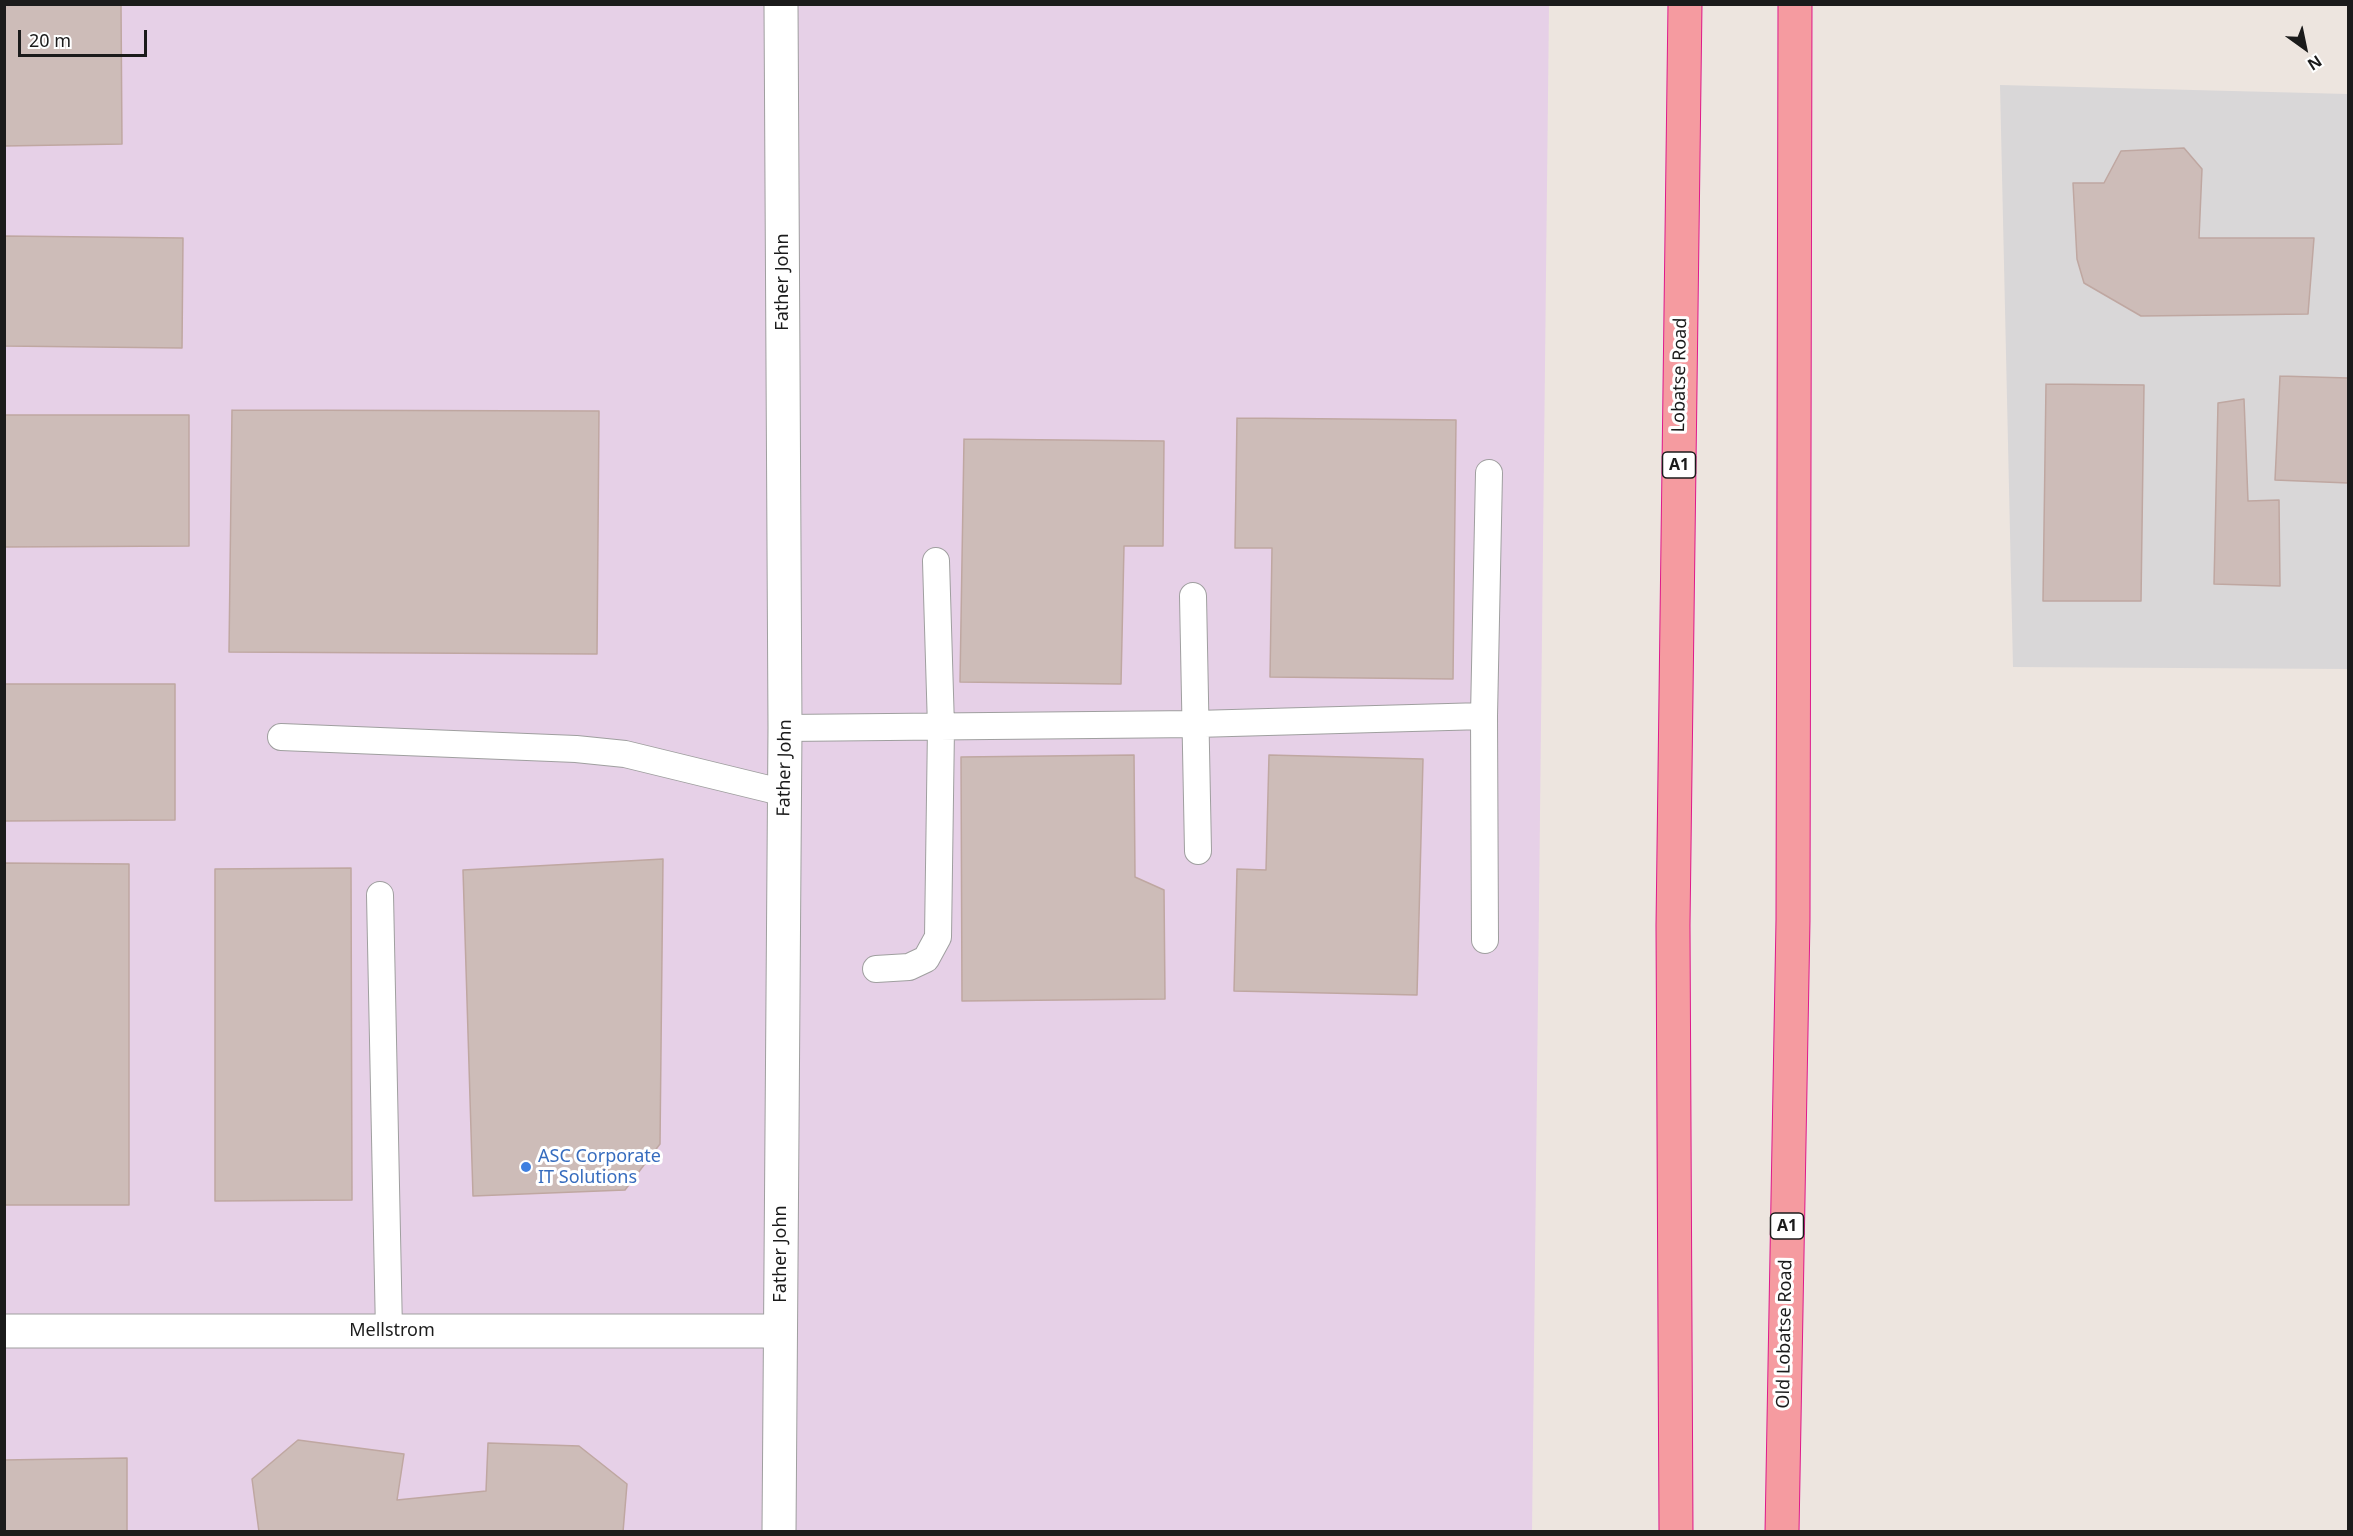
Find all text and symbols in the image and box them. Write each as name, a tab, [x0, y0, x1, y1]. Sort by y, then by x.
scale bar	[21, 18, 150, 56]
north arrow	[2275, 18, 2335, 78]
text: 20 m	[29, 28, 71, 52]
text: N	[2303, 50, 2326, 76]
street label: Father John	[772, 233, 794, 331]
street label: Lobatse Road	[1668, 317, 1692, 433]
road number: A1	[1662, 452, 1696, 478]
street label: Father John	[773, 719, 797, 817]
place label: ASC Corporate IT Solutions	[538, 1146, 661, 1188]
marker: ASC Corporate IT Solutions	[519, 1160, 533, 1174]
street label: Father John	[770, 1205, 792, 1303]
road number: A1	[1770, 1213, 1804, 1239]
street label: Old Lobatse Road	[1773, 1259, 1797, 1409]
street label: Mellstrom	[349, 1320, 435, 1342]

